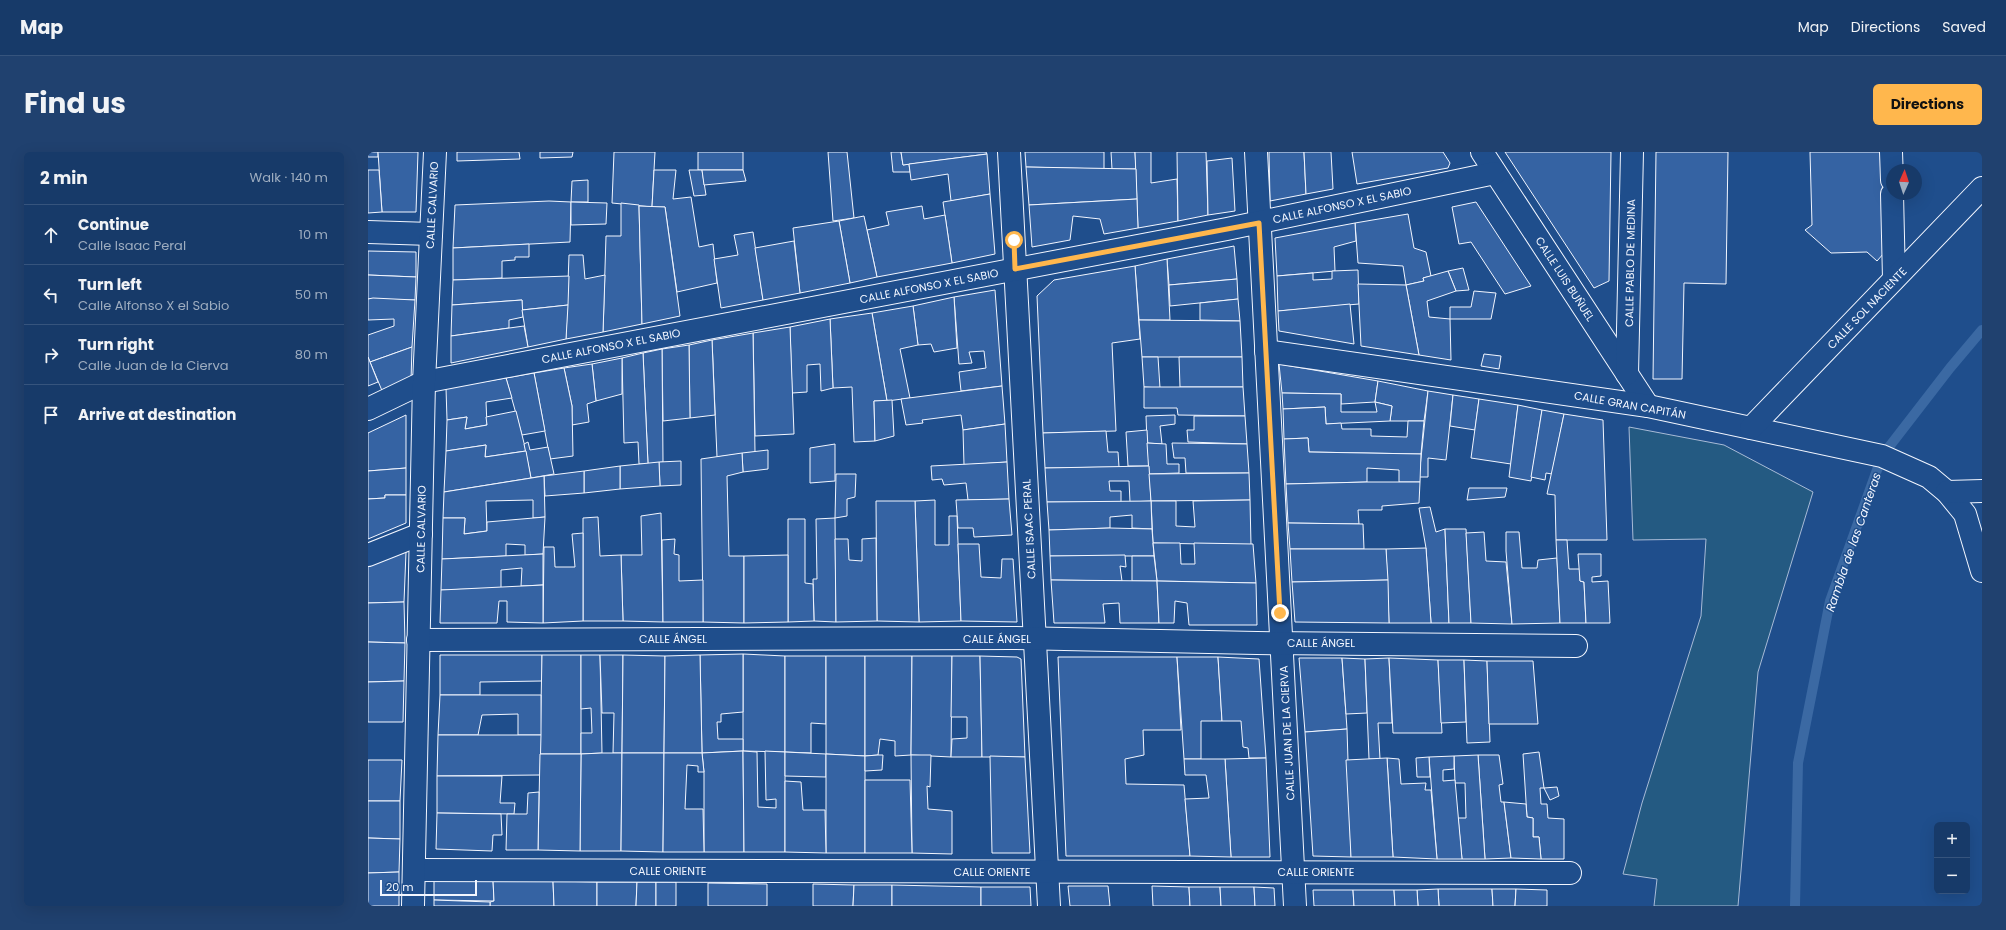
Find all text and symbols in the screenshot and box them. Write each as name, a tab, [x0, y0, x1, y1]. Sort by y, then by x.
text: Map	[20, 14, 63, 41]
text: Map	[1798, 17, 1829, 37]
text: Directions	[1851, 17, 1920, 37]
text: Saved	[1942, 17, 1986, 37]
text: Find us	[24, 84, 126, 123]
button: Directions	[1873, 84, 1982, 125]
street label: CALLE CALVARIO	[422, 161, 442, 249]
north arrow	[1886, 164, 1922, 200]
text: 2 min	[40, 166, 88, 190]
text: Walk · 140 m	[250, 168, 328, 187]
street label: CALLE ALFONSO X EL SABIO	[1271, 182, 1413, 228]
street label: CALLE PABLO DE MEDINA	[1621, 198, 1639, 327]
text: Continue	[78, 214, 149, 235]
icon: ahead	[40, 224, 62, 246]
text: 10 m	[299, 225, 328, 244]
route start	[1005, 231, 1023, 249]
street label: CALLE LUIS BUÑUEL	[1532, 234, 1599, 325]
text: Calle Isaac Peral	[78, 236, 186, 255]
street label: CALLE SOL NACIENTE	[1824, 264, 1910, 352]
street label: CALLE ALFONSO X EL SABIO	[858, 265, 1000, 307]
text: Turn left	[78, 274, 142, 295]
icon: left	[40, 284, 62, 306]
text: 50 m	[295, 285, 328, 304]
text: Calle Alfonso X el Sabio	[78, 296, 229, 315]
street label: CALLE ALFONSO X EL SABIO	[540, 325, 682, 367]
text: Turn right	[78, 334, 154, 355]
icon: right	[40, 344, 62, 366]
text: 80 m	[295, 345, 328, 364]
text: Calle Juan de la Cierva	[78, 356, 229, 375]
street label: CALLE GRAN CAPITÁN	[1573, 387, 1687, 423]
icon: arrive	[40, 404, 62, 426]
text: Arrive at destination	[78, 404, 236, 425]
water label: Rambla de las Canteras	[1821, 470, 1885, 614]
street label: CALLE ISAAC PERAL	[1018, 478, 1040, 579]
street label: CALLE CALVARIO	[412, 485, 430, 573]
route end	[1271, 604, 1289, 622]
street label: CALLE ÁNGEL	[639, 631, 707, 647]
street label: CALLE ÁNGEL	[963, 631, 1031, 647]
street label: CALLE ÁNGEL	[1287, 635, 1355, 651]
street label: CALLE JUAN DE LA CIERVA	[1275, 665, 1299, 801]
map controls	[1934, 822, 1970, 894]
button: +	[1934, 822, 1970, 858]
button: −	[1934, 858, 1970, 894]
street label: CALLE ORIENTE	[630, 863, 707, 879]
street label: CALLE ORIENTE	[954, 864, 1031, 880]
street label: CALLE ORIENTE	[1278, 864, 1355, 880]
scale bar	[380, 878, 477, 897]
text: 20 m	[386, 879, 414, 895]

